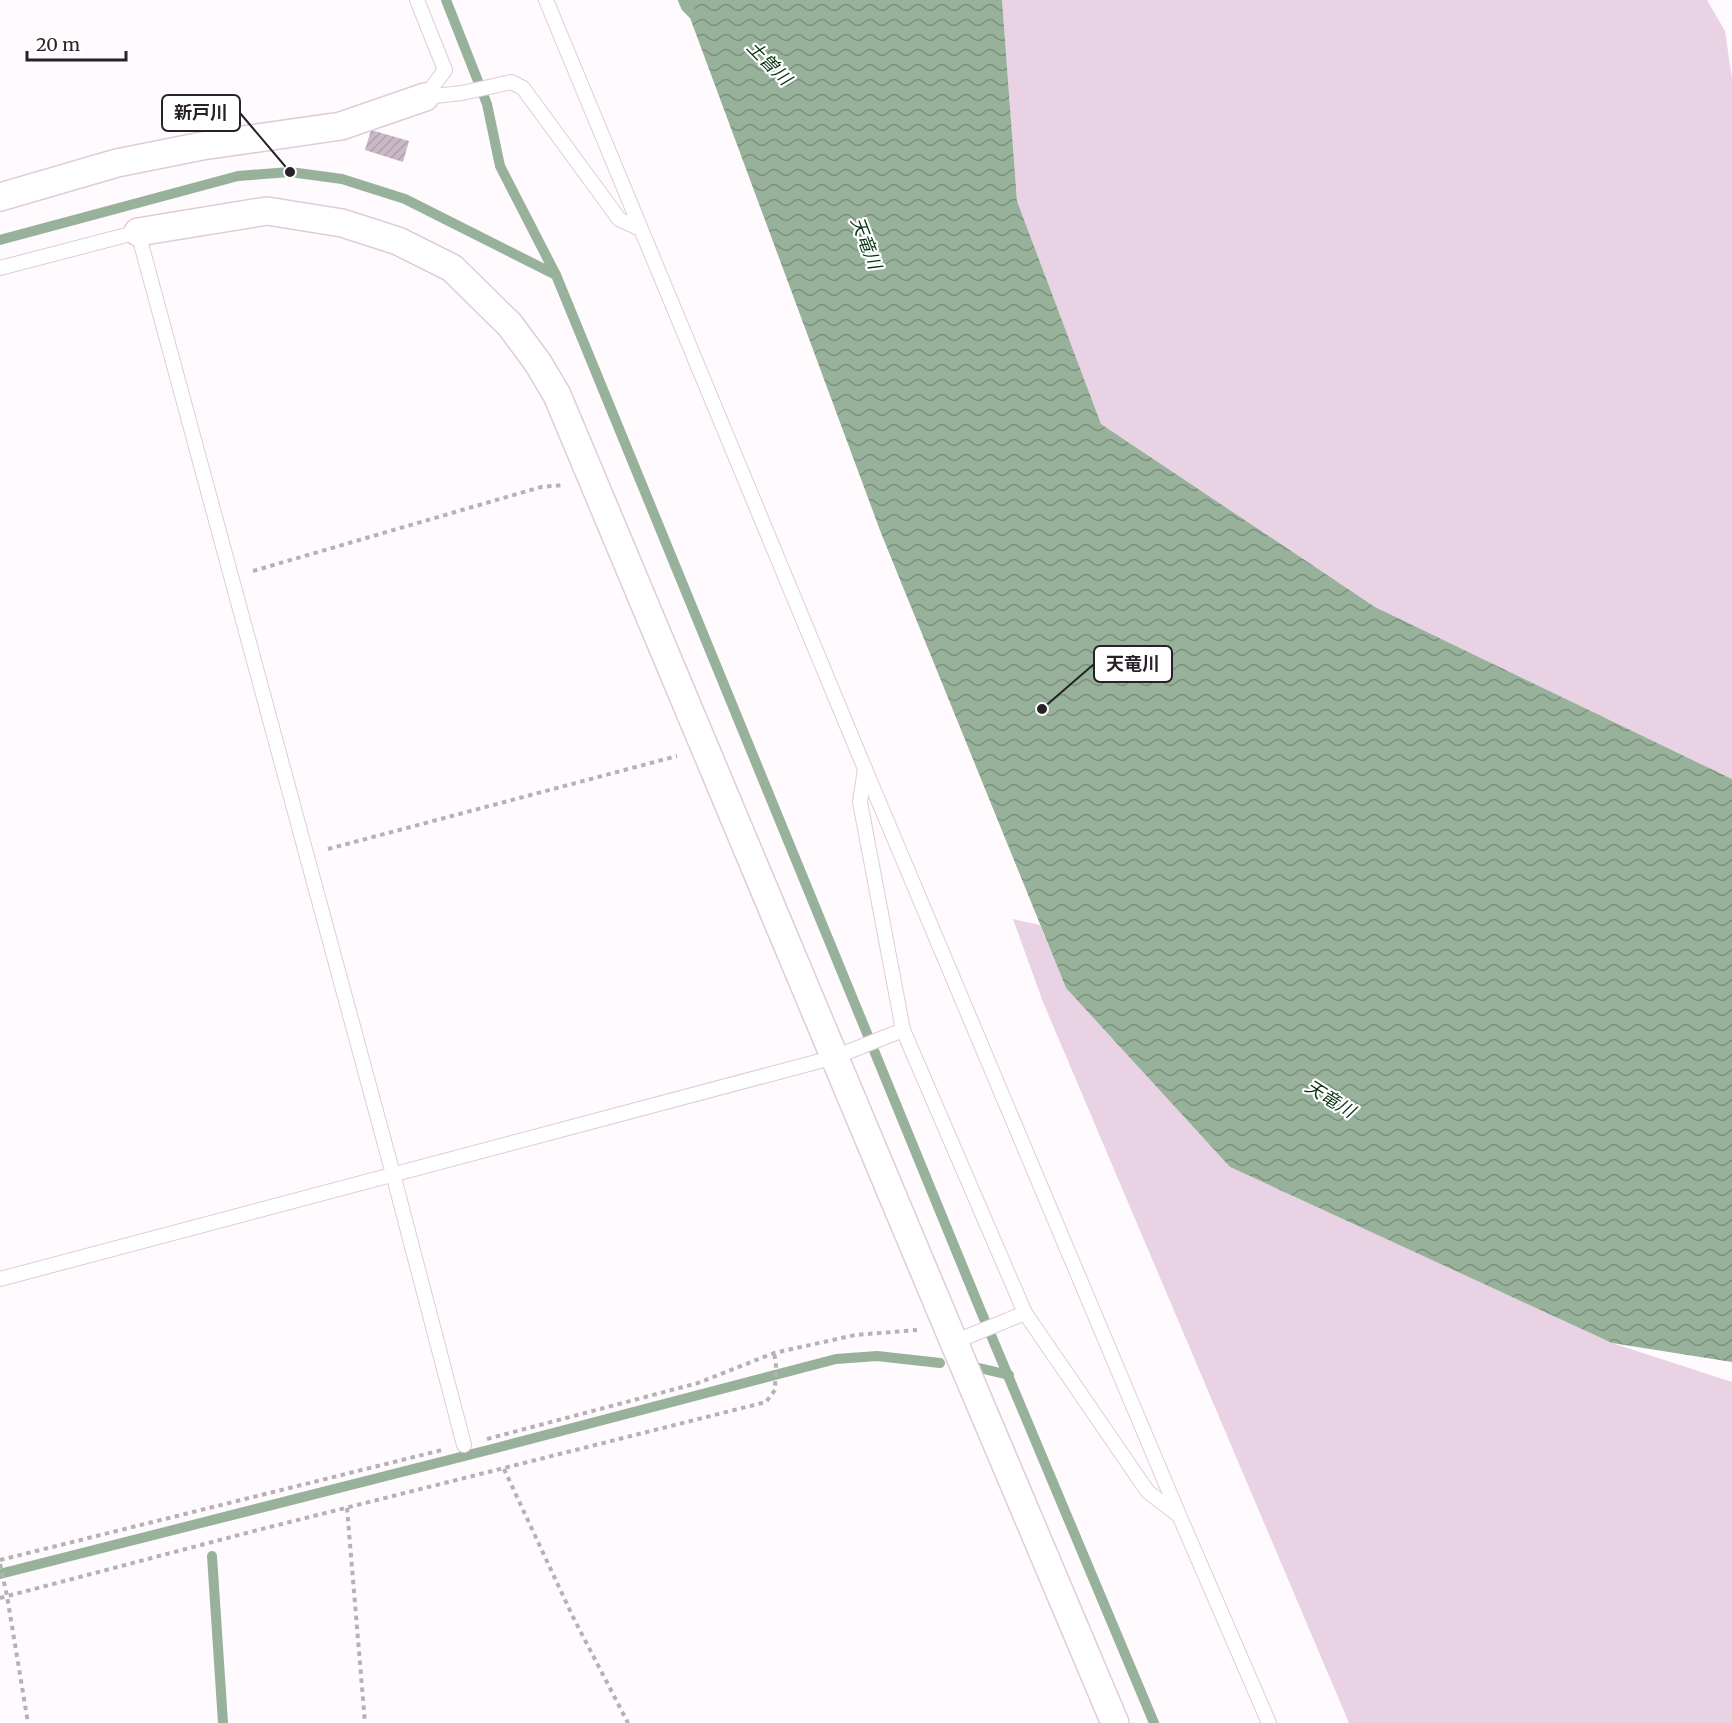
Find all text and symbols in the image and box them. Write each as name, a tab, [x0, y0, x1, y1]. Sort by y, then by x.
scale bar	[27, 24, 126, 62]
text: 20 m	[36, 33, 80, 56]
water label: 土曽川	[742, 35, 798, 91]
callout: 新戸川	[162, 95, 240, 131]
text: 新戸川	[174, 101, 228, 124]
water label: 天竜川	[846, 213, 888, 274]
callout: 天竜川	[1094, 646, 1172, 682]
text: 天竜川	[1106, 652, 1160, 675]
water label: 天竜川	[1301, 1075, 1361, 1124]

